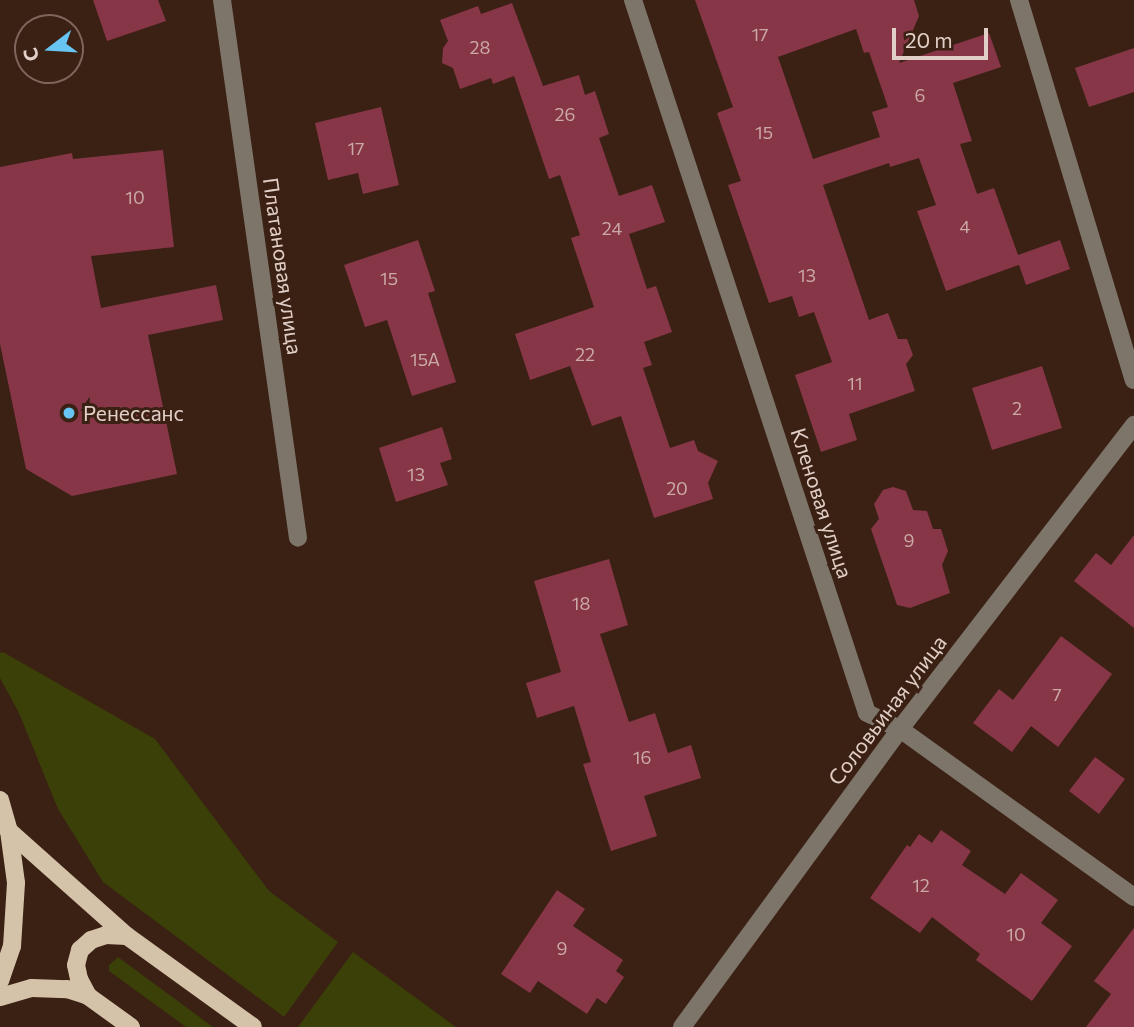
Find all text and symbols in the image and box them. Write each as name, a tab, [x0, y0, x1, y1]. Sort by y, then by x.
north arrow	[14, 14, 84, 84]
scale bar	[896, 14, 992, 58]
house number: 17	[751, 23, 769, 45]
text: 20 m	[905, 27, 953, 52]
house number: 28	[470, 36, 490, 58]
text: С	[17, 45, 43, 64]
house number: 6	[915, 84, 925, 106]
house number: 26	[555, 103, 575, 125]
house number: 15	[755, 121, 773, 143]
house number: 17	[347, 137, 365, 159]
street label: Платановая улица	[258, 176, 308, 356]
house number: 10	[125, 186, 145, 208]
house number: 4	[960, 215, 970, 237]
house number: 24	[602, 217, 622, 239]
house number: 13	[798, 264, 816, 286]
house number: 15	[380, 267, 398, 289]
house number: 22	[575, 343, 595, 365]
house number: 15А	[410, 348, 440, 370]
house number: 11	[847, 372, 863, 394]
house number: 2	[1012, 397, 1022, 419]
place label: Ренессанс	[83, 400, 184, 426]
marker: Ренессанс	[61, 405, 77, 421]
street label: Кленовая улица	[786, 425, 858, 581]
house number: 13	[407, 463, 425, 485]
house number: 20	[666, 477, 688, 499]
house number: 9	[904, 529, 914, 551]
house number: 18	[572, 592, 590, 614]
street label: Соловьиная улица	[823, 630, 951, 790]
house number: 7	[1052, 683, 1062, 705]
house number: 16	[633, 746, 651, 768]
house number: 12	[912, 874, 930, 896]
house number: 10	[1006, 923, 1026, 945]
house number: 9	[557, 937, 567, 959]

